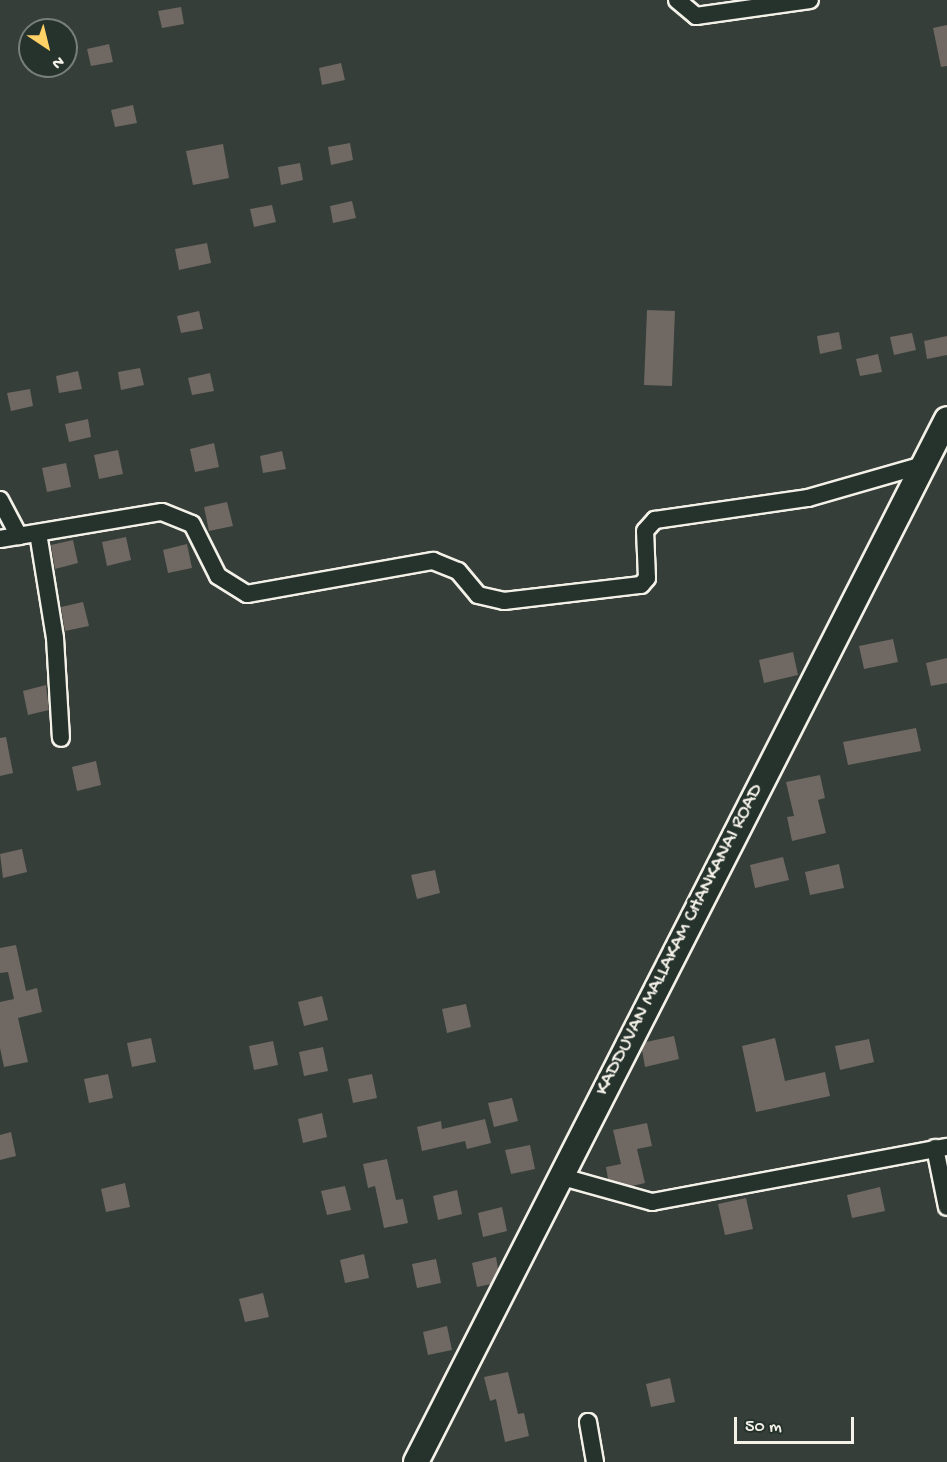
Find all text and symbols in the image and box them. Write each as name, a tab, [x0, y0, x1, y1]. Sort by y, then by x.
north arrow	[18, 18, 78, 78]
text: N	[48, 51, 67, 72]
street label: KADDUVAN MALLAKAM CHANKANAI ROAD	[591, 780, 769, 1100]
scale bar	[737, 1405, 857, 1443]
text: 50 m	[745, 1417, 782, 1438]

